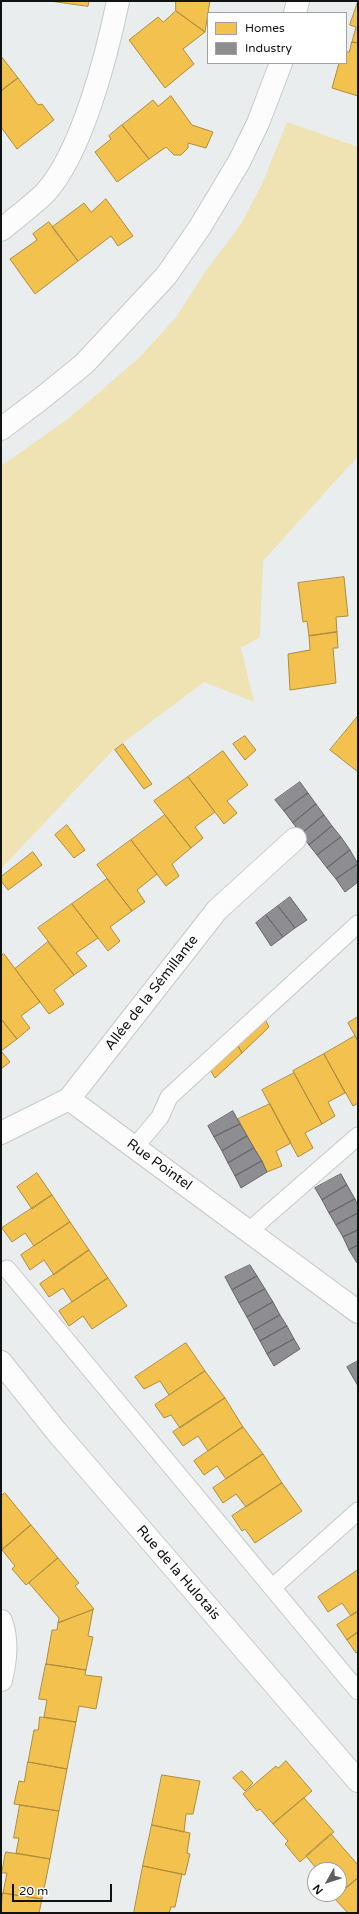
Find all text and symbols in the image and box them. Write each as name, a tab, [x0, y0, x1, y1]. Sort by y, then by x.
legend	[207, 12, 347, 64]
text: Homes	[245, 21, 285, 35]
text: Industry	[245, 41, 292, 55]
street label: Allée de la Sémillante	[102, 932, 202, 1054]
street label: Rue Pointel	[123, 1136, 195, 1194]
street label: Rue de la Hulotais	[132, 1522, 224, 1624]
north arrow	[307, 1862, 347, 1902]
scale bar	[14, 1876, 114, 1902]
text: N	[310, 1882, 326, 1897]
text: 20 m	[19, 1884, 48, 1898]

